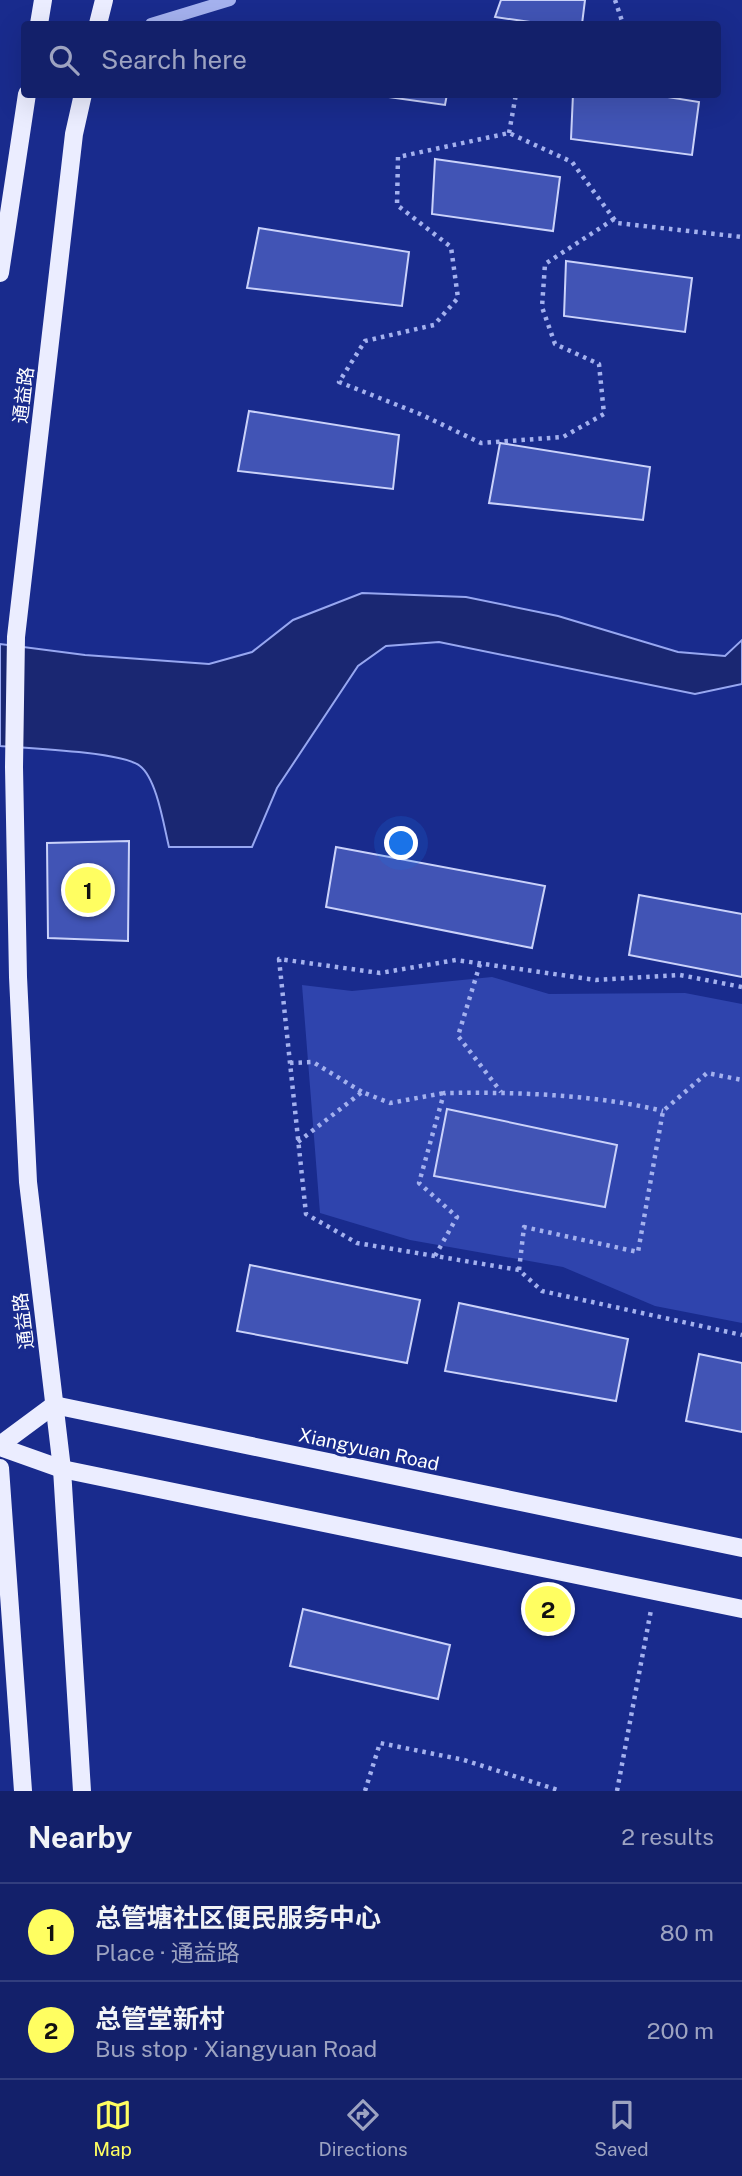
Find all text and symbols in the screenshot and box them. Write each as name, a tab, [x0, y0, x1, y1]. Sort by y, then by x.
search box	[21, 21, 721, 98]
icon: search	[45, 41, 83, 79]
text: Search here	[101, 44, 247, 75]
street label: 通益路	[9, 365, 37, 425]
your location	[384, 826, 418, 860]
pin: 1	[65, 864, 111, 916]
street label: 通益路	[9, 1291, 37, 1351]
street label: Xiangyuan Road	[297, 1423, 441, 1475]
pin: 2	[525, 1583, 571, 1635]
text: Nearby	[28, 1819, 132, 1855]
text: 2 results	[621, 1823, 714, 1850]
text: 总管塘社区便民服务中心	[95, 1902, 381, 1933]
text: 1	[46, 1919, 56, 1946]
text: 80 m	[660, 1919, 714, 1946]
text: Place · 通益路	[95, 1939, 240, 1966]
text: 总管堂新村	[95, 2003, 225, 2034]
text: 2	[44, 2017, 58, 2044]
text: 200 m	[647, 2017, 714, 2044]
text: Bus stop · Xiangyuan Road	[95, 2035, 377, 2062]
tab: Map	[93, 2096, 132, 2160]
tab: Directions	[318, 2096, 408, 2160]
tab: Saved	[594, 2096, 649, 2160]

